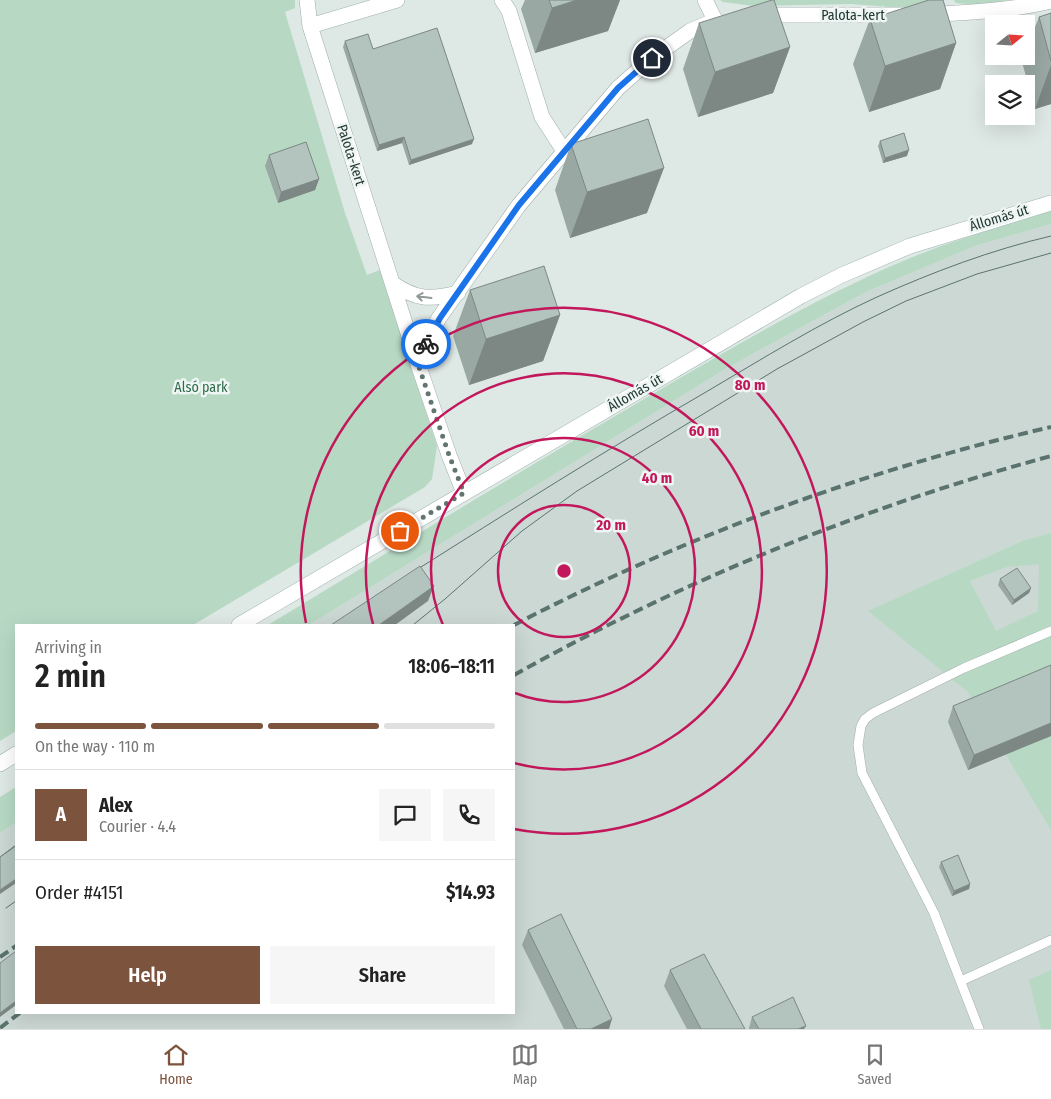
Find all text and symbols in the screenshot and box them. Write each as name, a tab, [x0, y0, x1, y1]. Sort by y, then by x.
street label: Palota-kert	[821, 7, 885, 24]
north arrow	[985, 15, 1035, 65]
map controls	[985, 15, 1035, 125]
pin	[631, 37, 673, 79]
icon: home	[638, 44, 666, 72]
button: layers	[985, 75, 1035, 125]
street label: Palota-kert	[333, 122, 369, 188]
street label: Állomás út	[967, 200, 1031, 235]
one-way arrow	[416, 292, 432, 302]
courier	[401, 319, 451, 369]
icon: bike	[412, 330, 440, 358]
street label: Állomás út	[604, 369, 666, 416]
text: 80 m	[735, 376, 765, 394]
park label: Alsó park	[174, 379, 228, 396]
text: 60 m	[689, 422, 719, 440]
text: 40 m	[642, 469, 672, 487]
pin	[379, 510, 421, 552]
text: 20 m	[595, 516, 626, 534]
icon: bag	[386, 517, 414, 545]
centre of rings	[555, 562, 573, 580]
text: Arriving in	[35, 638, 102, 657]
text: 18:06–18:11	[408, 655, 495, 678]
text: 2 min	[35, 657, 106, 695]
text: On the way · 110 m	[35, 737, 155, 756]
button: chat	[379, 789, 431, 841]
button: phone	[443, 789, 495, 841]
text: Alex	[99, 794, 133, 817]
text: A	[56, 803, 66, 826]
text: Courier · 4.4	[99, 817, 176, 836]
text: Order #4151	[35, 881, 123, 904]
text: $14.93	[446, 881, 495, 904]
button: Help	[35, 946, 260, 1004]
button: Share	[270, 946, 495, 1004]
tab: Home	[159, 1041, 193, 1088]
tab: Map	[511, 1041, 539, 1088]
tab: Saved	[858, 1041, 892, 1088]

